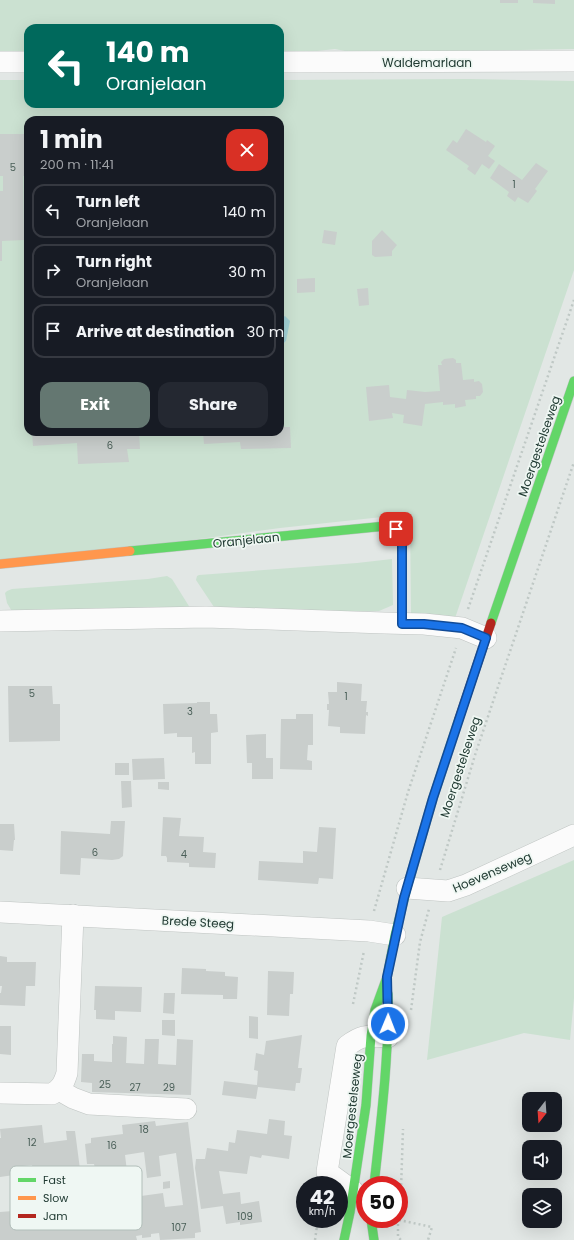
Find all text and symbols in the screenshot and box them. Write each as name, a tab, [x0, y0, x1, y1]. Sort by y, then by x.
text: 140 m	[106, 33, 189, 72]
icon: left	[40, 40, 92, 92]
street label: Waldemarlaan	[382, 54, 472, 71]
text: Oranjelaan	[106, 71, 206, 96]
text: 1 min	[40, 123, 103, 156]
button: close	[226, 129, 268, 171]
text: 200 m · 11:41	[40, 155, 114, 174]
house number: 5	[10, 160, 16, 175]
house number: 1	[512, 177, 516, 192]
text: Turn left	[76, 191, 140, 212]
icon: left	[42, 200, 64, 222]
text: 140 m	[223, 201, 266, 222]
text: Oranjelaan	[76, 213, 149, 232]
text: Turn right	[76, 251, 152, 272]
icon: right	[42, 260, 64, 282]
text: 30 m	[228, 261, 266, 282]
text: Oranjelaan	[76, 273, 149, 292]
icon: arrive	[42, 320, 64, 342]
text: Arrive at destination	[76, 321, 234, 342]
text: 30 m	[246, 321, 284, 342]
button: Exit	[40, 382, 150, 428]
button: Share	[158, 382, 268, 428]
street label: Moergestelseweg	[514, 393, 564, 499]
house number: 6	[107, 438, 113, 453]
pin	[379, 512, 413, 546]
icon: arrive	[385, 518, 407, 540]
street label: Oranjelaan	[212, 528, 280, 552]
house number: 5	[29, 686, 35, 701]
house number: 1	[344, 689, 348, 704]
house number: 3	[187, 704, 193, 719]
street label: Moergestelseweg	[436, 714, 484, 820]
house number: 6	[92, 845, 98, 860]
house number: 4	[181, 847, 187, 862]
street label: Hoevenseweg	[450, 848, 534, 896]
street label: Brede Steeg	[161, 912, 235, 932]
position arrow	[367, 1003, 409, 1045]
street label: Moergestelseweg	[338, 1053, 366, 1159]
house number: 25	[99, 1077, 111, 1092]
house number: 27	[129, 1080, 141, 1095]
house number: 29	[163, 1080, 175, 1095]
north arrow	[522, 1092, 562, 1132]
map controls	[522, 1092, 562, 1228]
house number: 18	[139, 1122, 149, 1137]
house number: 12	[28, 1135, 37, 1150]
house number: 16	[107, 1138, 117, 1153]
button: sound	[522, 1140, 562, 1180]
legend	[10, 1166, 142, 1230]
text: Fast	[43, 1172, 66, 1188]
speed limit sign: 50	[356, 1176, 408, 1228]
text: 42	[310, 1183, 334, 1211]
button: layers	[522, 1188, 562, 1228]
text: Slow	[43, 1190, 68, 1206]
text: km/h	[309, 1204, 335, 1219]
text: Jam	[43, 1208, 68, 1224]
house number: 109	[237, 1209, 253, 1224]
house number: 107	[172, 1220, 187, 1235]

